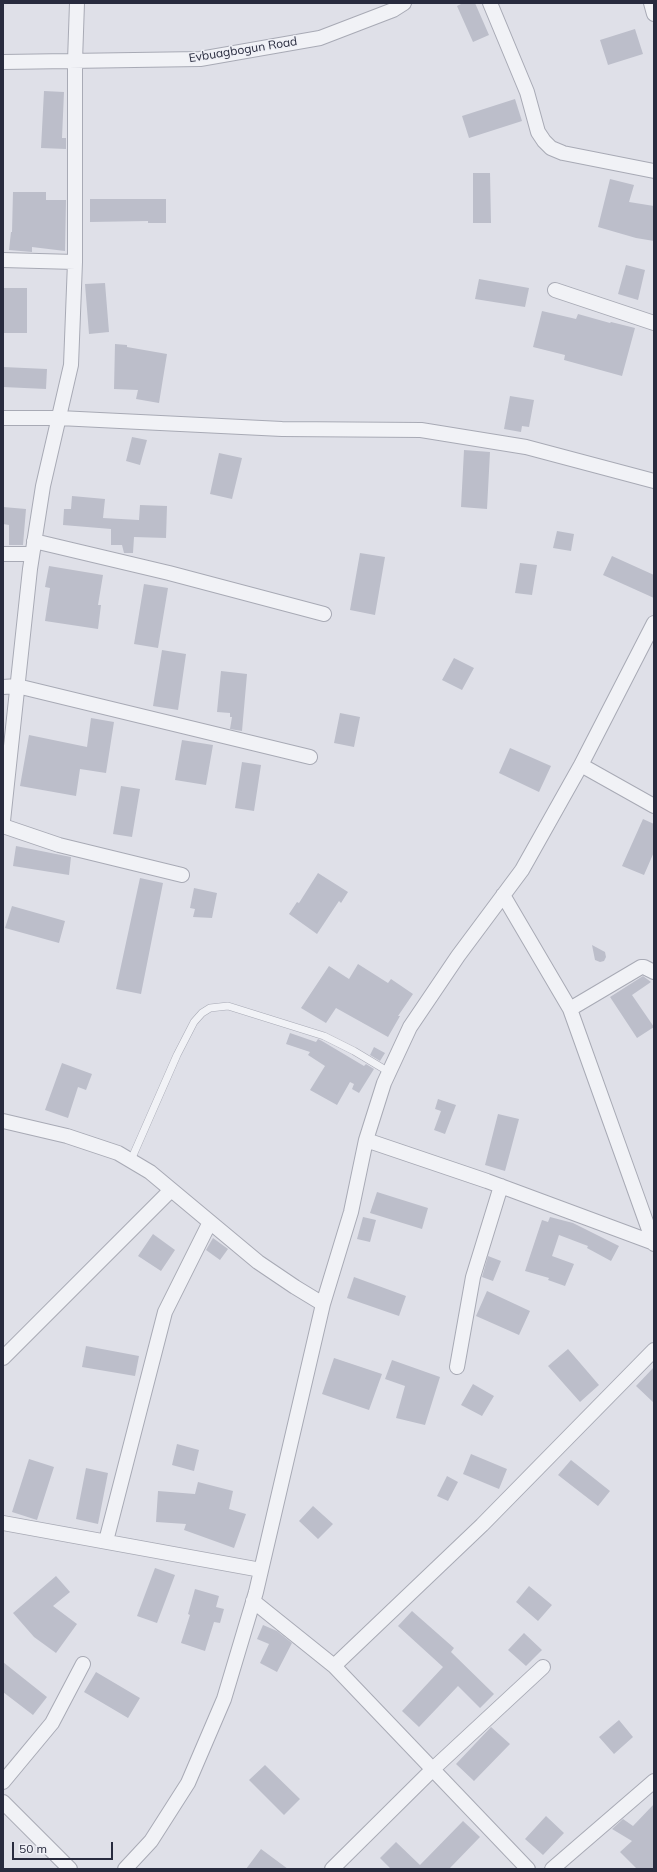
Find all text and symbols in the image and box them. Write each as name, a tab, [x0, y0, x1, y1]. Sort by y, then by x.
street label: Evbuagbogun Road	[188, 34, 298, 66]
scale bar	[14, 1834, 115, 1860]
text: 50 m	[19, 1841, 47, 1856]

